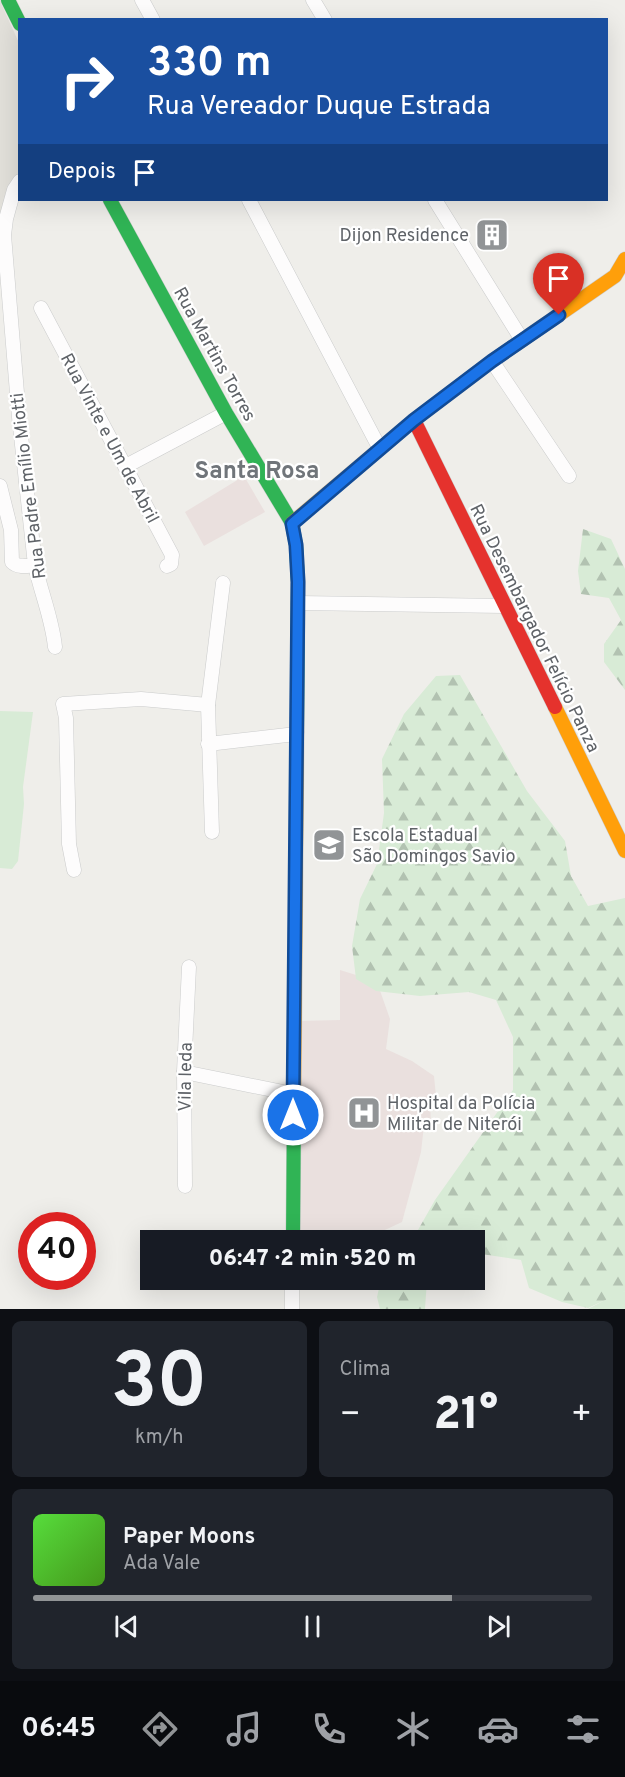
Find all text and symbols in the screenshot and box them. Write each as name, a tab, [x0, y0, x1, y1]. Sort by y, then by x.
text: 330 m	[147, 38, 272, 91]
icon: right	[48, 42, 126, 120]
text: Rua Vereador Duque Estrada	[147, 90, 491, 124]
icon: arrive	[128, 156, 161, 189]
text: Depois	[48, 159, 116, 186]
building icon: Dijon Residence	[474, 217, 510, 253]
place label: Dijon Residence	[339, 225, 469, 248]
pin	[533, 253, 584, 315]
icon: arrive	[542, 262, 575, 295]
street label: Rua Martins Torres	[167, 284, 260, 426]
street label: Rua Vinte e Um de Abril	[54, 350, 163, 528]
street label: Rua Padre Emílio Miotti	[7, 391, 52, 580]
district label: Santa Rosa	[195, 457, 319, 487]
street label: Rua Desembargador Felício Panza	[463, 501, 604, 757]
place label: Escola Estadual São Domingos Savio	[352, 825, 515, 869]
school or university icon: Escola Estadual São Domingos Savio	[311, 827, 347, 863]
street label: Vila Ieda	[174, 1042, 199, 1112]
position arrow	[261, 1083, 325, 1147]
place label: Hospital da Polícia Militar de Niterói	[387, 1093, 535, 1137]
hospital icon: Hospital da Polícia Militar de Niterói	[346, 1095, 382, 1131]
speed limit sign: 40	[18, 1212, 96, 1290]
text: 06:47 · 2 min · 520 m	[209, 1246, 416, 1273]
text: 30	[111, 1336, 208, 1435]
text: Clima	[340, 1357, 390, 1383]
text: 21°	[433, 1388, 498, 1445]
text: −	[340, 1395, 361, 1437]
text: +	[571, 1395, 592, 1437]
text: km/h	[135, 1425, 184, 1451]
text: Paper Moons	[123, 1524, 255, 1551]
text: Ada Vale	[123, 1551, 200, 1577]
icon: previous	[110, 1610, 143, 1643]
icon: pause	[296, 1610, 329, 1643]
icon: next	[482, 1610, 515, 1643]
icon: directions	[139, 1708, 181, 1750]
icon: music	[223, 1708, 265, 1750]
icon: phone	[308, 1708, 350, 1750]
icon: climate	[392, 1708, 434, 1750]
icon: car	[477, 1708, 519, 1750]
icon: filters	[562, 1708, 604, 1750]
text: 06:45	[21, 1712, 96, 1746]

